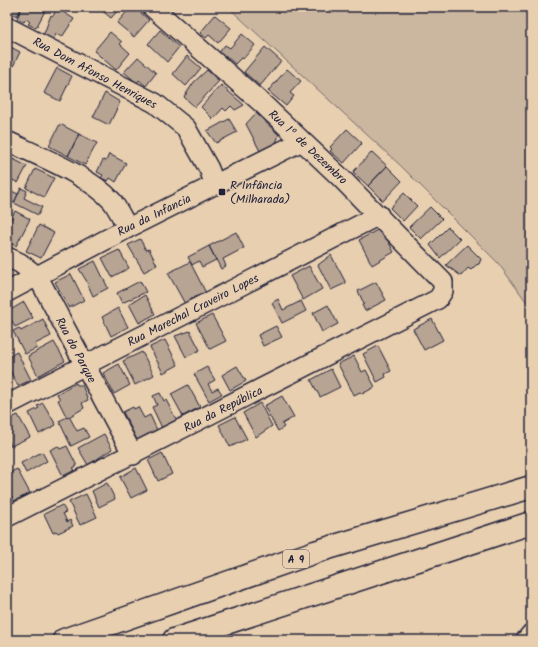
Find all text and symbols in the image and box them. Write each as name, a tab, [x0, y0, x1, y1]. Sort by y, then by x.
street label: Rua Dom Afonso Henriques	[29, 33, 160, 114]
street label: Rua 1º de Dezembro	[264, 105, 352, 189]
place label: R Infância (Milharada)	[230, 176, 290, 209]
marker: R Infância (Milharada)	[217, 187, 227, 197]
street label: Rua da Infancia	[114, 189, 195, 242]
street label: Rua Marechal Craveiro Lopes	[124, 269, 262, 352]
street label: Rua do Parque	[50, 314, 101, 387]
street label: Rua da República	[180, 381, 266, 438]
road number: A 9	[283, 550, 309, 568]

